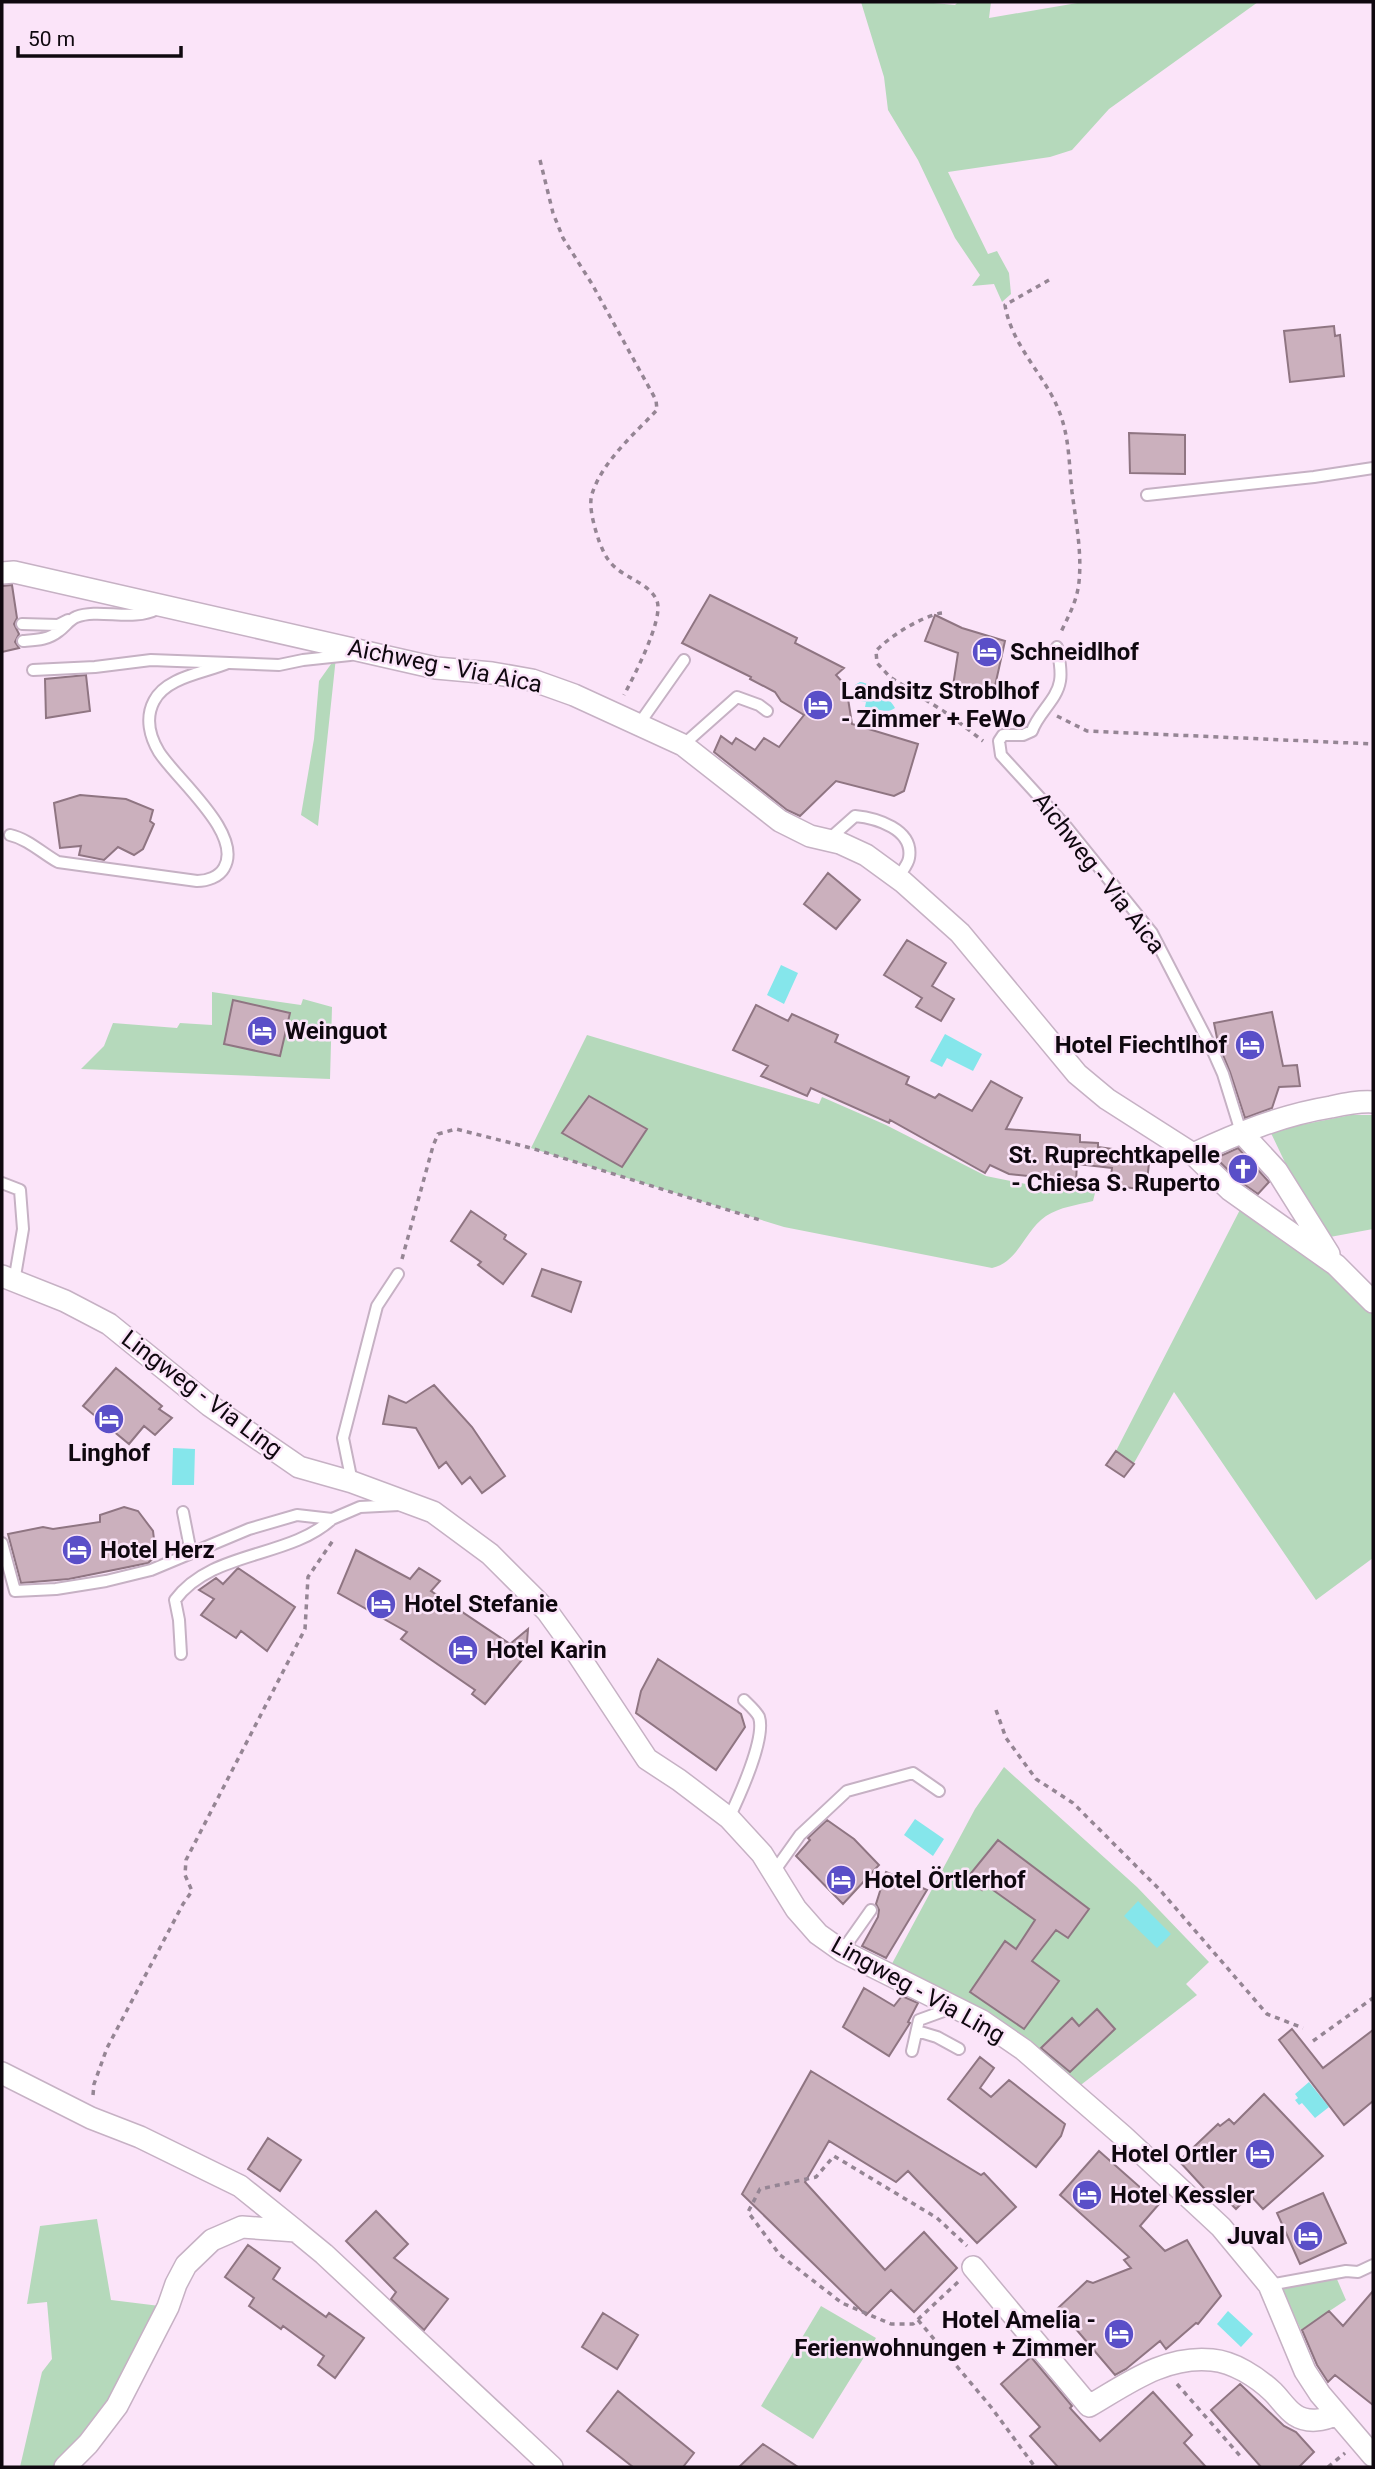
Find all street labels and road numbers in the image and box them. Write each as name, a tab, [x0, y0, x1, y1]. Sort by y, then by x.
street label: Aichweg - Via Aica	[345, 633, 545, 699]
street label: Aichweg - Via Aica	[1027, 787, 1171, 959]
street label: Lingweg - Via Ling	[116, 1324, 288, 1464]
street label: Lingweg - Via Ling	[826, 1931, 1010, 2049]

